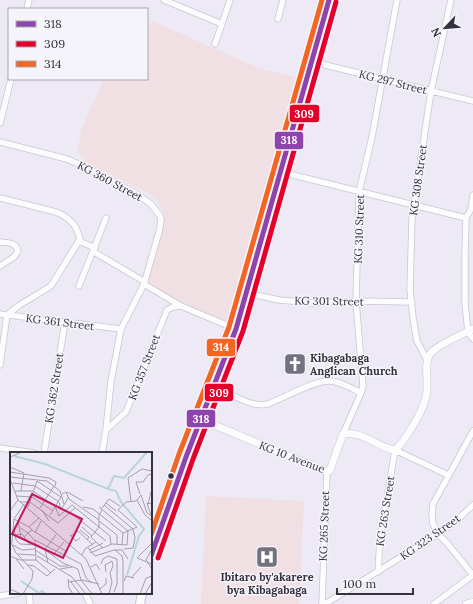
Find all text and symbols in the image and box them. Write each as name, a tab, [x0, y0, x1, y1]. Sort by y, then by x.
legend	[8, 8, 148, 80]
north arrow	[425, 8, 465, 48]
text: 318	[44, 16, 62, 31]
text: N	[428, 25, 444, 39]
text: 309	[44, 36, 65, 51]
text: 314	[44, 56, 62, 71]
street label: KG 297 Street	[358, 67, 429, 97]
line badge: 309	[289, 104, 320, 123]
text: 309	[294, 107, 314, 121]
line badge: 318	[274, 131, 304, 150]
text: 318	[281, 133, 297, 147]
street label: KG 308 Street	[406, 143, 430, 216]
street label: KG 360 Street	[75, 158, 146, 204]
street label: KG 310 Street	[351, 193, 367, 264]
street label: KG 301 Street	[294, 293, 365, 309]
street label: KG 361 Street	[25, 311, 96, 333]
street label: KG 357 Street	[125, 331, 163, 402]
line badge: 314	[206, 338, 236, 357]
text: 314	[213, 340, 229, 354]
street label: KG 362 Street	[42, 351, 67, 424]
church icon: Kibagabaga Anglican Church	[282, 351, 308, 377]
place label: Kibagabaga Anglican Church	[310, 351, 398, 378]
line badge: 309	[204, 383, 234, 402]
text: 309	[209, 386, 229, 400]
line badge: 318	[186, 409, 216, 428]
text: 318	[193, 412, 209, 426]
street label: KG 10 Avenue	[257, 438, 327, 476]
inset map	[10, 452, 152, 594]
unlabelled marker	[166, 471, 176, 481]
street label: KG 263 Street	[373, 474, 398, 547]
street label: KG 265 Street	[316, 490, 332, 562]
street label: KG 323 Street	[397, 511, 463, 563]
hospital icon: Ibitaro by'akarere bya Kibagabaga	[254, 544, 280, 570]
place label: Ibitaro by'akarere bya Kibagabaga	[220, 570, 314, 597]
scale bar	[337, 570, 413, 596]
text: 100 m	[343, 576, 376, 591]

